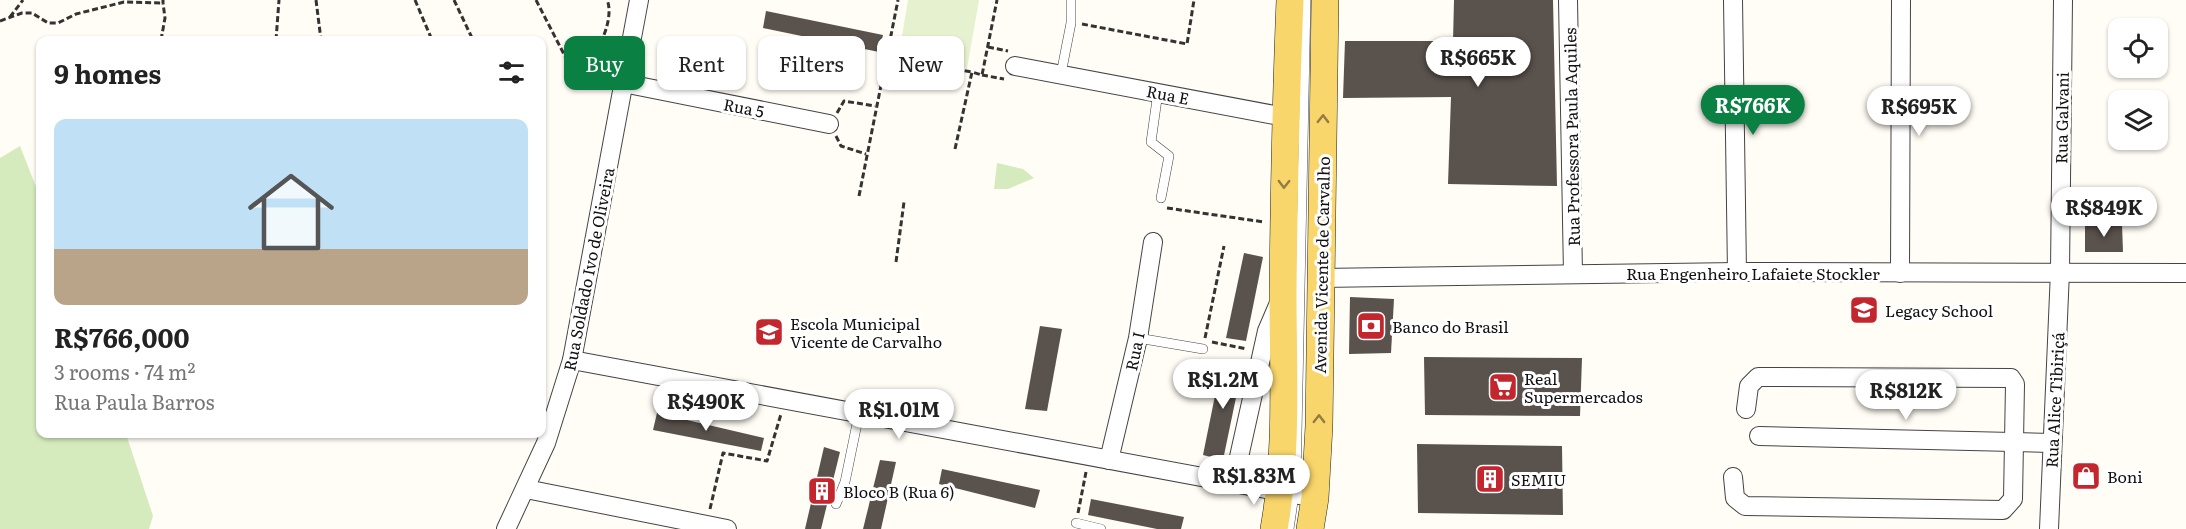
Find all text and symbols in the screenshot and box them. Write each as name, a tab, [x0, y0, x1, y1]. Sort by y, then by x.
map controls	[2108, 18, 2168, 150]
button: locate	[2108, 18, 2168, 78]
street label: Rua Professora Paula Aquiles	[1557, 27, 1585, 247]
chip: Buy	[564, 36, 645, 90]
chip: Rent	[657, 36, 746, 90]
chip: Filters	[758, 36, 865, 90]
chip: New	[877, 36, 964, 90]
pin: R$665K	[1429, 37, 1527, 88]
text: R$665K	[1440, 41, 1516, 71]
text: 9 homes	[54, 53, 161, 92]
icon: filters	[495, 56, 528, 89]
street label: Rua Galvani	[2048, 72, 2074, 164]
street label: Rua E	[1145, 78, 1191, 110]
pin: R$766K	[1704, 85, 1802, 136]
pin: R$695K	[1870, 86, 1968, 137]
text: R$766K	[1715, 89, 1791, 119]
text: R$695K	[1881, 90, 1957, 120]
button: layers	[2108, 90, 2168, 150]
street label: Rua 5	[722, 91, 766, 123]
one-way arrow	[1317, 115, 1329, 124]
street label: Avenida Vicente de Carvalho	[1307, 156, 1335, 374]
icon: home	[237, 158, 345, 266]
street label: Rua Soldado Ivo de Oliveira	[556, 165, 620, 373]
one-way arrow	[1278, 180, 1290, 189]
pin: R$849K	[2055, 187, 2153, 238]
text: R$849K	[2065, 191, 2143, 221]
street label: Rua Engenheiro Lafaiete Stockler	[1626, 261, 1880, 285]
school or university icon: Legacy School	[1848, 294, 1880, 326]
place label: Legacy School	[1885, 298, 1993, 322]
bank icon: Banco do Brasil	[1355, 310, 1387, 342]
place label: Escola Municipal Vicente de Carvalho	[790, 311, 942, 353]
place label: Banco do Brasil	[1392, 314, 1509, 338]
school or university icon: Escola Municipal Vicente de Carvalho	[753, 316, 785, 348]
text: R$766,000	[54, 317, 190, 356]
street label: Rua I	[1118, 329, 1150, 373]
street label: Rua Alice Tibiriçá	[2038, 331, 2070, 468]
text: 3 rooms · 74 m²	[54, 356, 195, 386]
pin: R$1.2M	[1174, 359, 1272, 410]
text: R$1.2M	[1187, 363, 1259, 393]
place label: Real Supermercados	[1524, 366, 1643, 408]
pin: R$812K	[1857, 370, 1955, 421]
supermarket icon: Real Supermercados	[1487, 371, 1519, 403]
text: R$812K	[1869, 374, 1943, 404]
pin: R$490K	[657, 381, 755, 432]
text: R$490K	[667, 385, 745, 415]
text: Rua Paula Barros	[54, 386, 215, 416]
pin: R$1.01M	[844, 389, 954, 440]
text: R$1.01M	[858, 393, 940, 423]
one-way arrow	[1313, 414, 1325, 423]
pin: R$1.83M	[1199, 455, 1309, 506]
text: R$1.83M	[1212, 459, 1296, 489]
shop icon: Boni	[2070, 460, 2102, 492]
building icon: SEMIU	[1474, 463, 1506, 495]
place label: Boni	[2107, 464, 2143, 488]
place label: SEMIU	[1511, 467, 1566, 491]
building icon: Bloco B (Rua 6)	[806, 475, 838, 507]
place label: Bloco B (Rua 6)	[843, 479, 954, 503]

